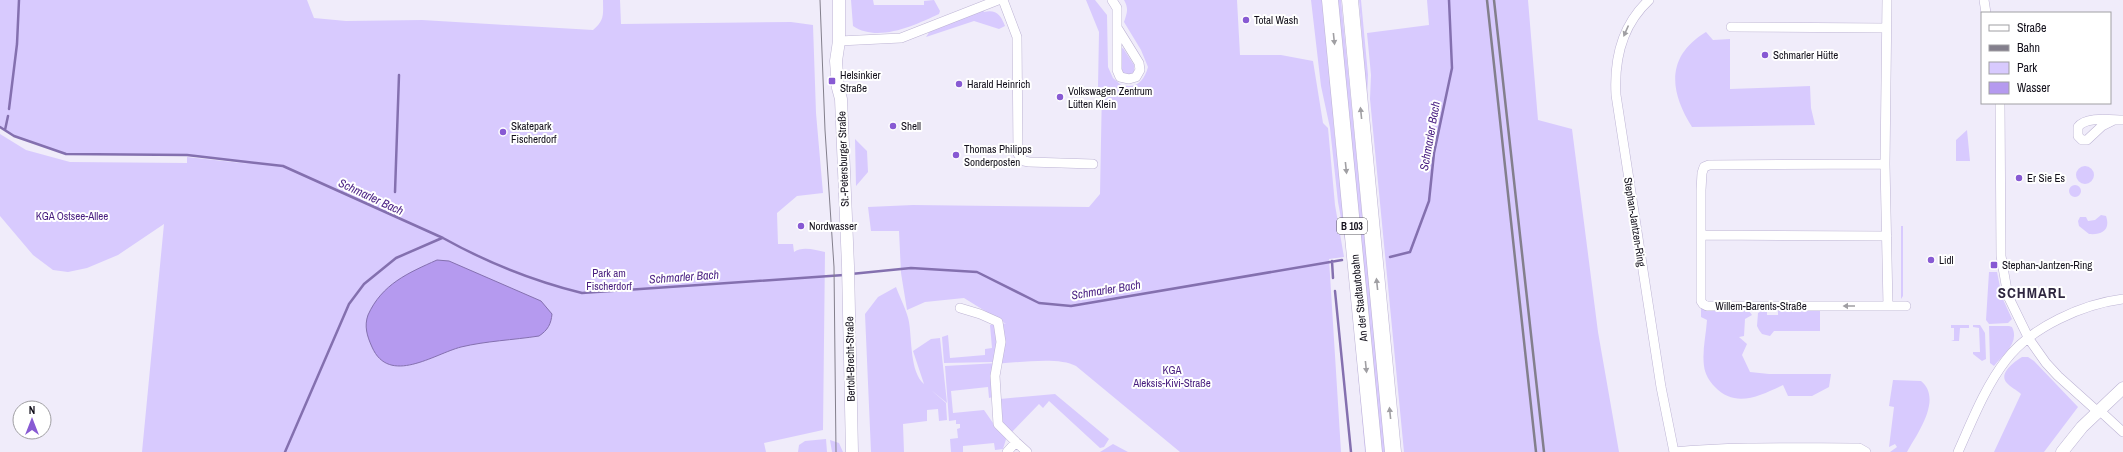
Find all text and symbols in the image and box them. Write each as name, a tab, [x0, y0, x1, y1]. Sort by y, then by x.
legend	[1981, 12, 2111, 104]
place label: Total Wash	[1254, 13, 1298, 27]
marker: Total Wash	[1241, 15, 1251, 25]
text: Straße	[2017, 20, 2047, 36]
one-way arrow	[1623, 26, 1629, 37]
one-way arrow	[1331, 33, 1337, 45]
text: Bahn	[2017, 40, 2040, 56]
place label: Schmarler Hütte	[1773, 48, 1838, 62]
marker: Schmarler Hütte	[1760, 50, 1770, 60]
text: Park	[2017, 60, 2037, 76]
place label: Helsinkier Straße	[840, 68, 881, 95]
marker: Helsinkier Straße	[827, 76, 837, 86]
place label: Harald Heinrich	[967, 77, 1030, 91]
marker: Harald Heinrich	[954, 79, 964, 89]
text: Wasser	[2017, 80, 2051, 96]
place label: Volkswagen Zentrum Lütten Klein	[1068, 84, 1152, 111]
marker: Volkswagen Zentrum Lütten Klein	[1055, 92, 1065, 102]
water label: Schmarler Bach	[1416, 100, 1444, 172]
one-way arrow	[1357, 107, 1364, 119]
street label: St.-Petersburger Straße	[834, 111, 852, 207]
place label: Skatepark Fischerdorf	[511, 119, 557, 146]
place label: Shell	[901, 119, 921, 133]
marker: Shell	[888, 121, 898, 131]
marker: Skatepark Fischerdorf	[498, 127, 508, 137]
place label: Thomas Philipps Sonderposten	[964, 142, 1032, 169]
marker: Thomas Philipps Sonderposten	[951, 150, 961, 160]
one-way arrow	[1343, 162, 1350, 174]
place label: Er Sie Es	[2027, 171, 2066, 185]
marker: Er Sie Es	[2014, 173, 2024, 183]
water label: Schmarler Bach	[336, 175, 406, 219]
street label: Stephan-Jantzen-Ring	[1621, 176, 1649, 268]
park label: KGA Ostsee-Allee	[36, 209, 108, 223]
road number: B 103	[1337, 218, 1367, 234]
place label: Nordwasser	[809, 219, 857, 233]
marker: Nordwasser	[796, 221, 806, 231]
place label: Lidl	[1939, 253, 1954, 267]
street label: An der Stadtautobahn	[1347, 254, 1371, 343]
marker: Lidl	[1926, 255, 1936, 265]
place label: Stephan-Jantzen-Ring	[2002, 258, 2092, 272]
marker: Stephan-Jantzen-Ring	[1989, 260, 1999, 270]
park label: Park am Fischerdorf	[586, 266, 632, 293]
water label: Schmarler Bach	[649, 267, 719, 287]
water label: Schmarler Bach	[1070, 277, 1142, 303]
one-way arrow	[1374, 278, 1380, 290]
district label: SCHMARL	[1998, 282, 2066, 303]
street label: Willem-Barents-Straße	[1715, 299, 1807, 313]
one-way arrow	[1842, 303, 1855, 309]
street label: Bertolt-Brecht-Straße	[842, 316, 858, 402]
one-way arrow	[1362, 361, 1369, 373]
park label: KGA Aleksis-Kivi-Straße	[1132, 363, 1211, 390]
north arrow	[12, 400, 52, 440]
text: N	[29, 403, 35, 417]
one-way arrow	[1386, 407, 1393, 419]

